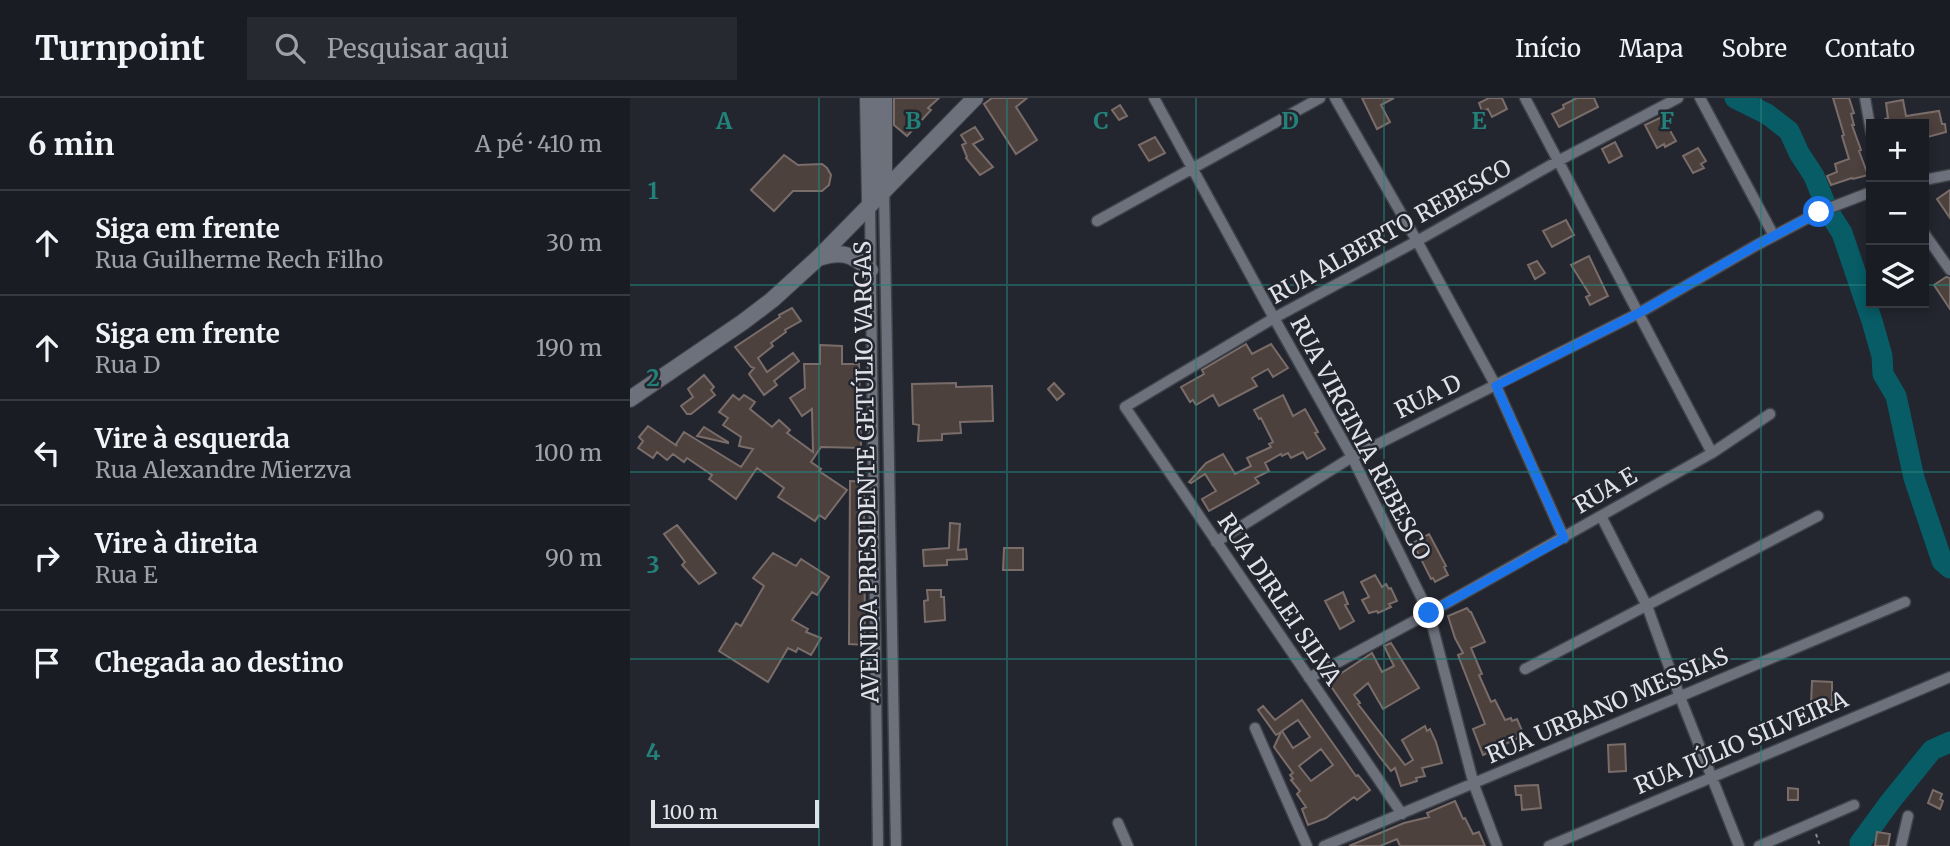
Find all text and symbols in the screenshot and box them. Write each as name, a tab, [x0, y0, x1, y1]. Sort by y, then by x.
search box	[247, 17, 737, 80]
text: Turnpoint	[35, 28, 205, 69]
icon: search	[271, 29, 309, 67]
text: Pesquisar aqui	[327, 32, 509, 65]
text: Início	[1515, 33, 1581, 64]
text: Mapa	[1619, 33, 1683, 64]
text: Sobre	[1721, 33, 1787, 64]
text: Contato	[1825, 33, 1915, 64]
text: A	[715, 106, 733, 135]
text: B	[905, 106, 921, 135]
text: C	[1093, 106, 1109, 135]
text: D	[1281, 106, 1299, 135]
text: E	[1471, 106, 1487, 135]
text: F	[1660, 106, 1674, 135]
map controls	[1866, 119, 1929, 308]
button: +	[1866, 119, 1929, 182]
text: 6 min	[28, 125, 114, 163]
text: A pé · 410 m	[475, 129, 602, 158]
street label: RUA ALBERTO REBESCO	[1264, 152, 1516, 310]
text: 1	[648, 176, 659, 205]
button: −	[1866, 182, 1929, 245]
route start	[1803, 196, 1834, 227]
text: Siga em frente	[95, 212, 280, 245]
icon: ahead	[28, 224, 66, 262]
text: 30 m	[546, 228, 602, 257]
street label: AVENIDA PRESIDENTE GETÚLIO VARGAS	[847, 241, 885, 704]
text: Rua Guilherme Rech Filho	[95, 245, 383, 274]
button: layers	[1866, 245, 1929, 308]
street label: RUA VIRGINIA REBESCO	[1284, 311, 1438, 565]
text: Siga em frente	[95, 317, 280, 350]
icon: ahead	[28, 329, 66, 367]
text: 190 m	[536, 333, 602, 362]
text: Rua D	[95, 350, 160, 379]
text: 2	[646, 363, 660, 392]
street label: RUA D	[1390, 368, 1466, 424]
text: Vire à esquerda	[95, 422, 290, 455]
icon: left	[28, 434, 66, 472]
text: 100 m	[534, 438, 602, 467]
text: Rua Alexandre Mierzva	[95, 455, 351, 484]
street label: RUA E	[1568, 460, 1642, 519]
street label: RUA DIRLEI SILVA	[1212, 508, 1349, 691]
text: Vire à direita	[95, 527, 258, 560]
icon: right	[28, 539, 66, 577]
text: 90 m	[545, 543, 602, 572]
text: 3	[646, 550, 660, 579]
text: Rua E	[95, 560, 157, 589]
route end	[1413, 597, 1444, 628]
street label: RUA URBANO MESSIAS	[1481, 641, 1733, 769]
icon: arrive	[28, 644, 66, 682]
text: Chegada ao destino	[95, 646, 344, 679]
street label: RUA JÚLIO SILVEIRA	[1630, 684, 1853, 800]
text: 4	[646, 737, 661, 766]
scale bar	[651, 797, 819, 829]
text: 100 m	[662, 800, 718, 824]

